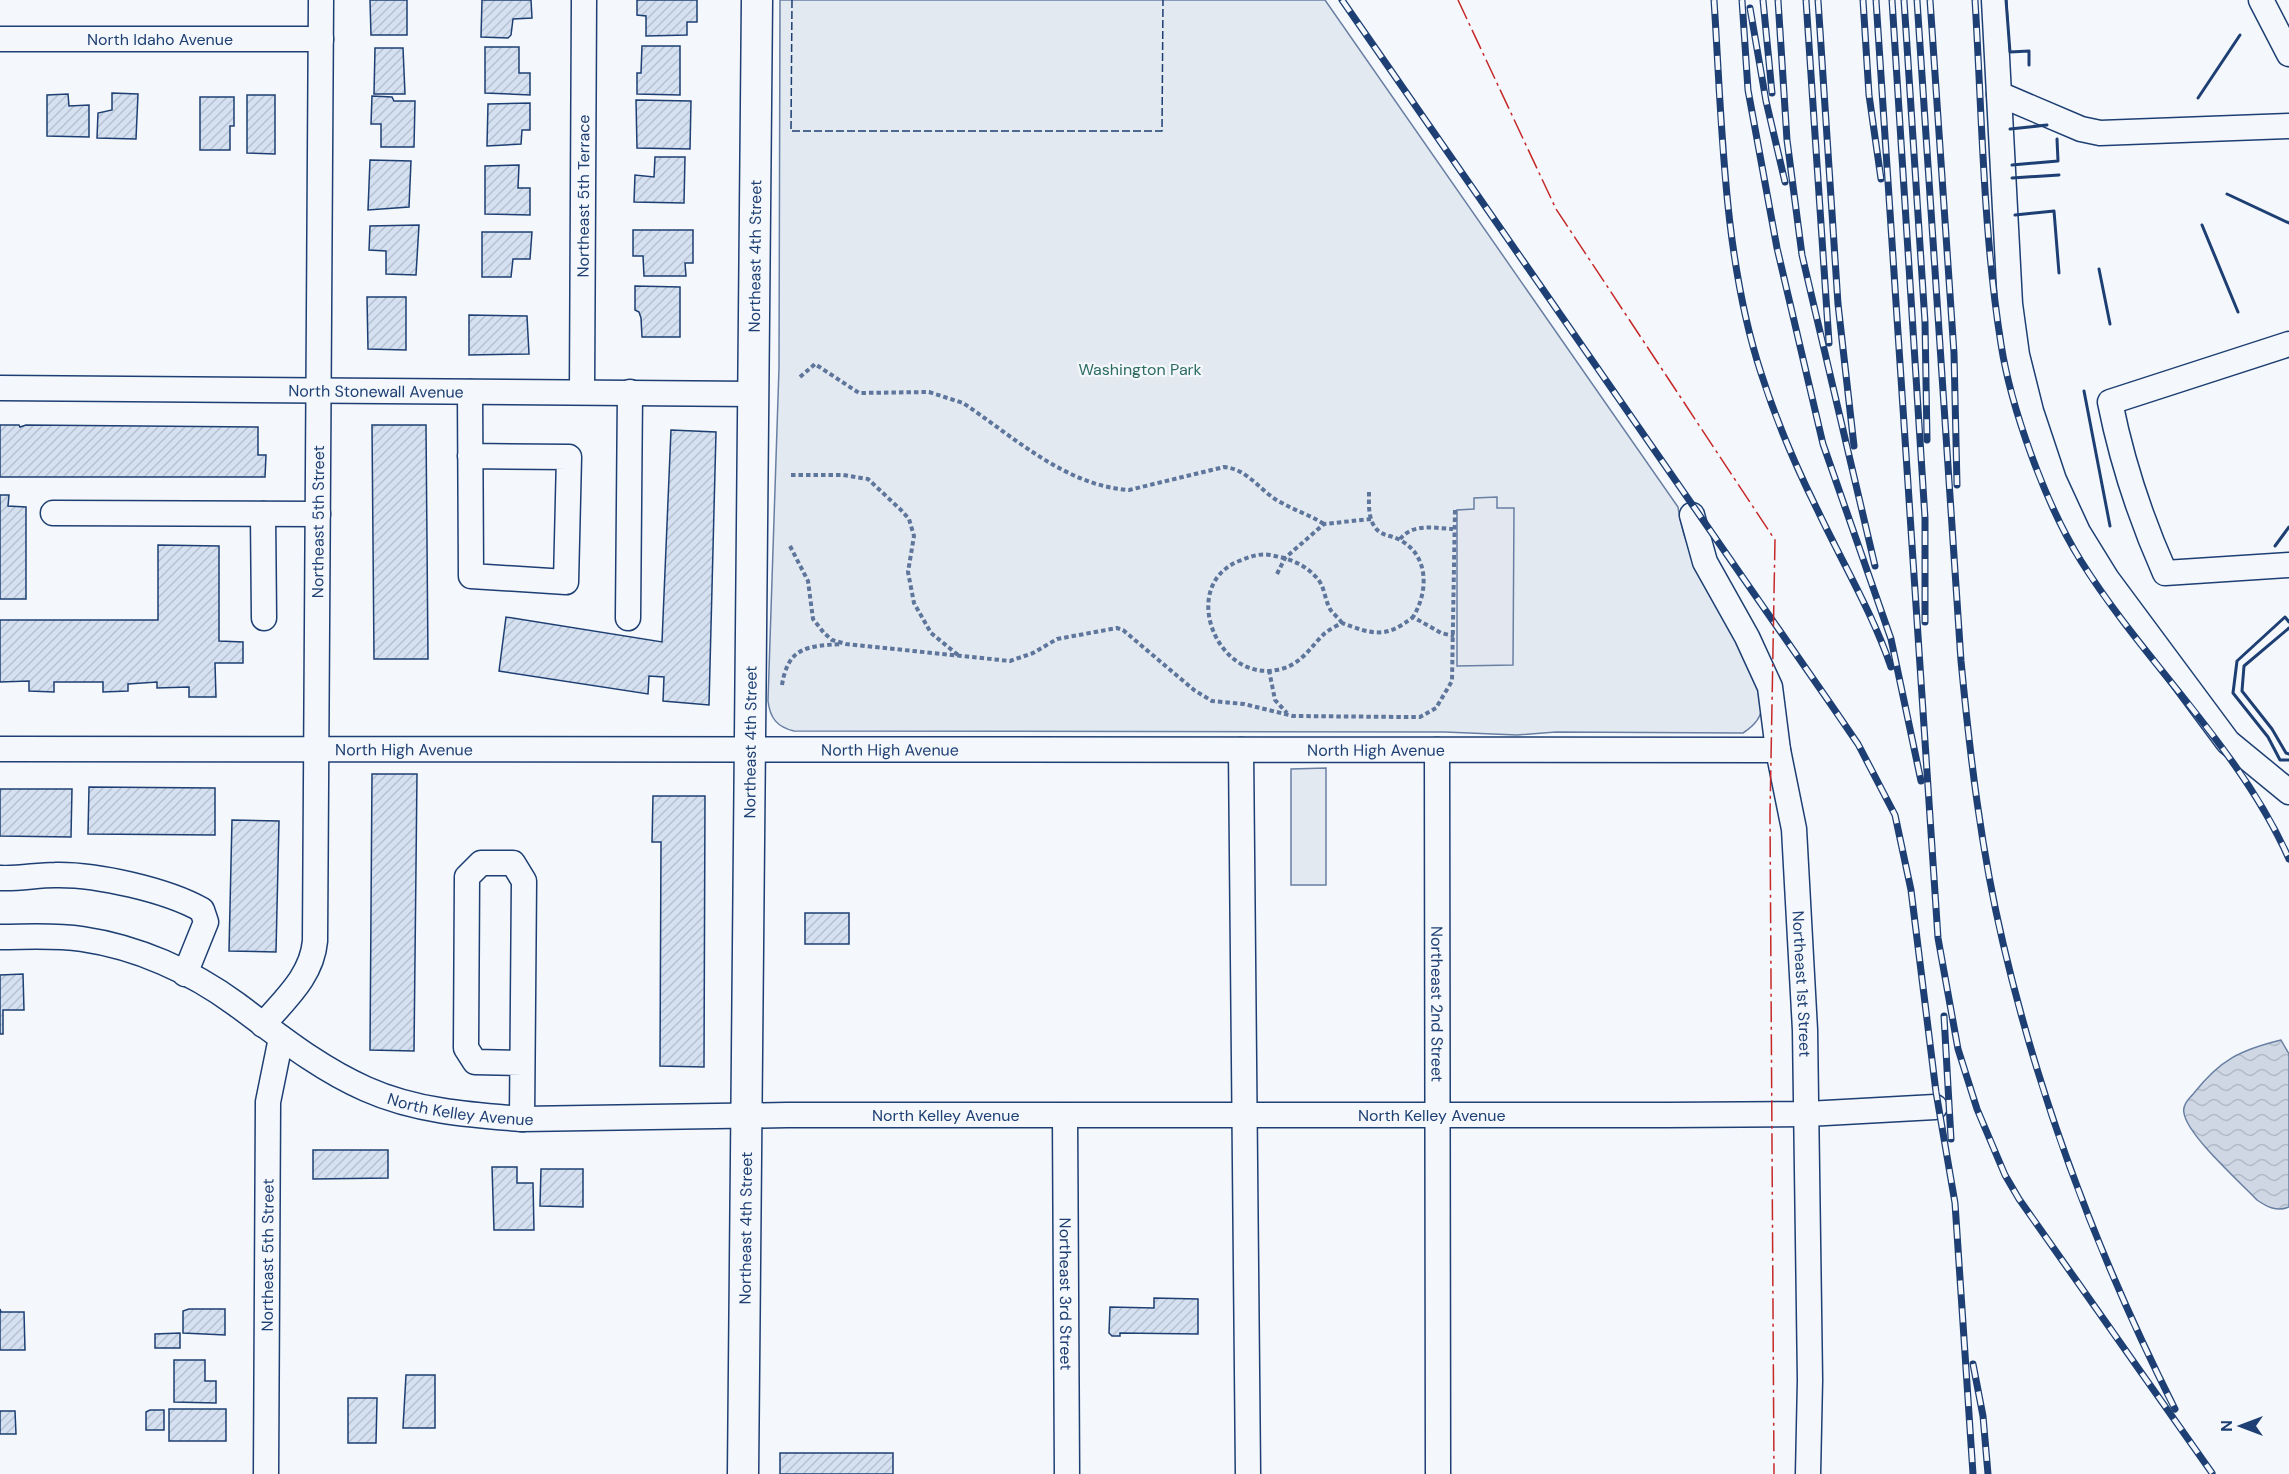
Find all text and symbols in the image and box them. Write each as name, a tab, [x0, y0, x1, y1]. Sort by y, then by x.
street label: North Idaho Avenue	[87, 29, 233, 50]
street label: Northeast 5th Terrace	[573, 114, 594, 278]
street label: Northeast 4th Street	[744, 180, 766, 333]
park label: Washington Park	[1078, 359, 1202, 380]
street label: North Stonewall Avenue	[288, 380, 464, 403]
street label: Northeast 5th Street	[307, 445, 329, 598]
street label: Northeast 4th Street	[739, 666, 762, 819]
street label: North High Avenue	[335, 739, 473, 760]
street label: North High Avenue	[821, 739, 959, 761]
street label: North High Avenue	[1307, 740, 1445, 761]
street label: Northeast 1st Street	[1787, 910, 1815, 1057]
street label: Northeast 2nd Street	[1426, 926, 1447, 1082]
street label: North Kelley Avenue	[385, 1088, 534, 1130]
street label: North Kelley Avenue	[872, 1105, 1020, 1126]
street label: North Kelley Avenue	[1358, 1105, 1506, 1126]
street label: Northeast 4th Street	[735, 1151, 757, 1305]
street label: Northeast 5th Street	[257, 1178, 279, 1332]
street label: Northeast 3rd Street	[1055, 1218, 1076, 1370]
north arrow	[2211, 1396, 2271, 1456]
text: N	[2216, 1420, 2237, 1432]

